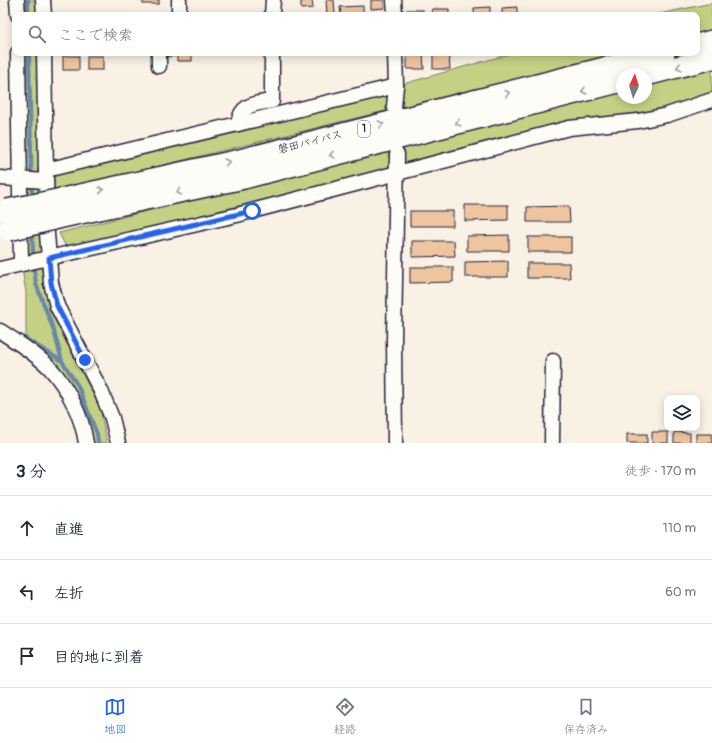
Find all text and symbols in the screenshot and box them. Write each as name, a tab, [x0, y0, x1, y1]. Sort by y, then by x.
search box	[12, 12, 700, 56]
icon: search	[26, 23, 48, 45]
text: ここで検索	[58, 26, 133, 45]
one-way arrow	[676, 62, 683, 71]
north arrow	[616, 68, 652, 104]
one-way arrow	[581, 86, 588, 95]
one-way arrow	[504, 89, 510, 97]
one-way arrow	[455, 118, 462, 127]
road number: 1	[358, 121, 370, 137]
one-way arrow	[378, 121, 384, 129]
street label: 磐田バイパス	[277, 128, 343, 156]
one-way arrow	[329, 150, 336, 159]
one-way arrow	[224, 159, 231, 167]
one-way arrow	[97, 187, 104, 195]
one-way arrow	[175, 187, 182, 195]
route start	[243, 202, 261, 220]
route end	[76, 351, 94, 369]
map controls	[664, 395, 700, 431]
button: layers	[664, 395, 700, 431]
text: 3 分	[16, 461, 46, 482]
text: 徒歩 · 170 m	[625, 463, 696, 479]
icon: ahead	[16, 517, 38, 539]
text: 直進	[54, 520, 84, 539]
text: 110 m	[663, 520, 696, 536]
icon: left	[16, 581, 38, 603]
text: 左折	[54, 584, 84, 603]
text: 60 m	[665, 584, 696, 600]
icon: arrive	[16, 645, 38, 667]
text: 目的地に到着	[54, 648, 144, 667]
tab: 地図	[104, 696, 126, 736]
tab: 経路	[334, 696, 356, 736]
tab: 保存済み	[564, 696, 608, 736]

